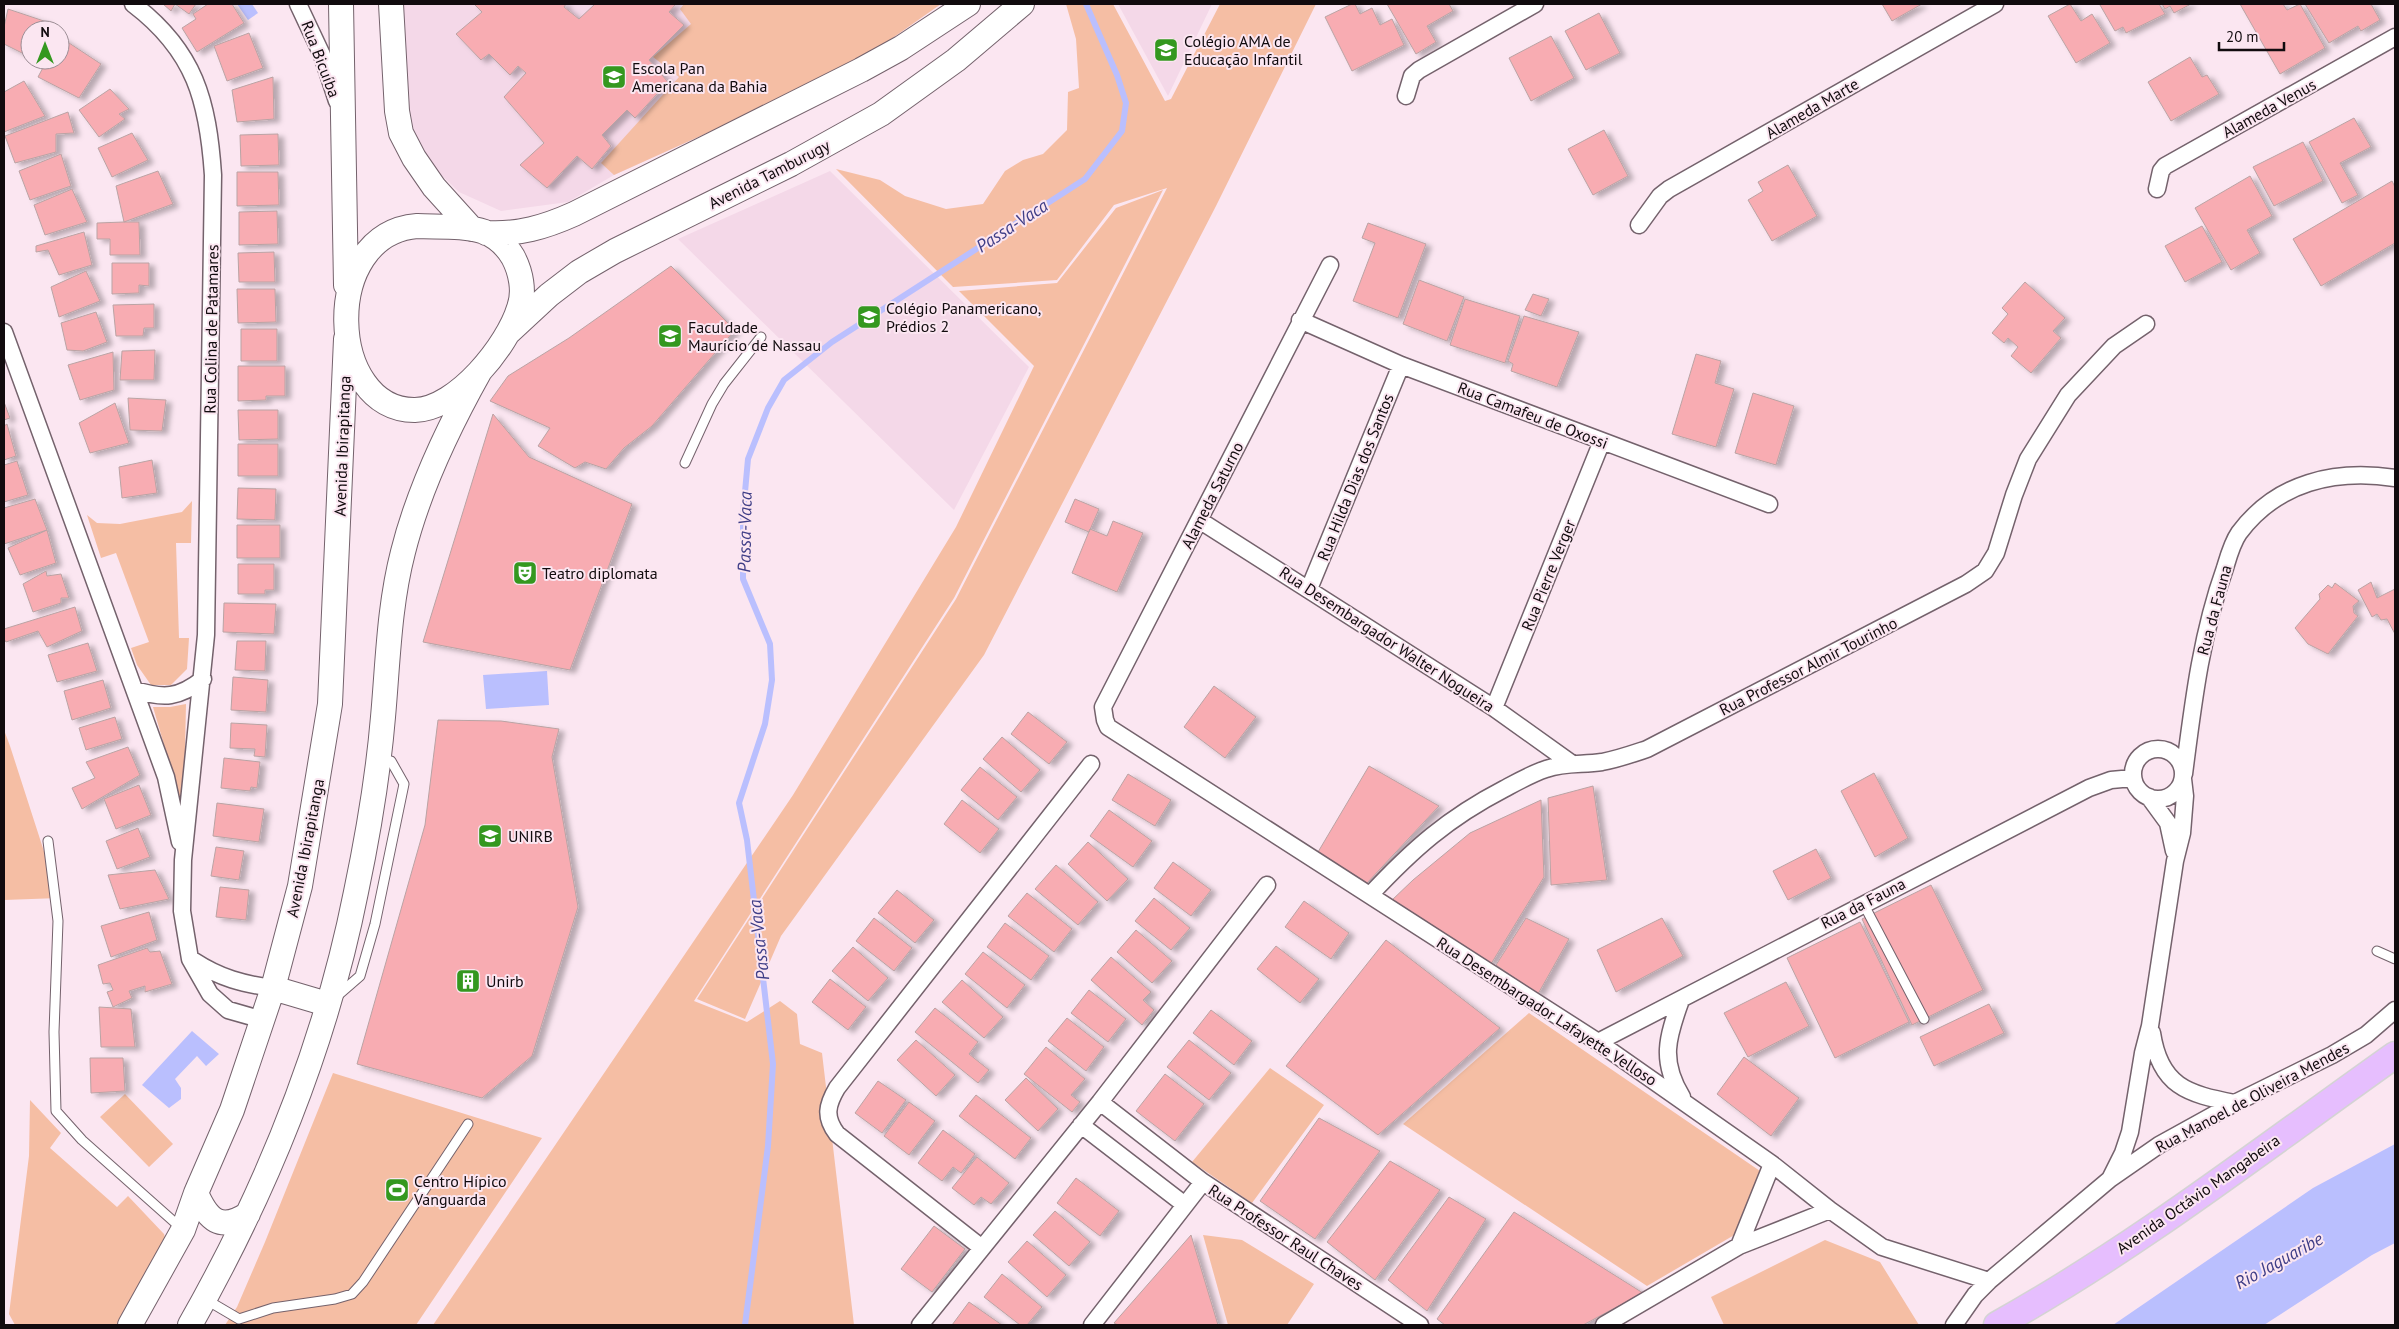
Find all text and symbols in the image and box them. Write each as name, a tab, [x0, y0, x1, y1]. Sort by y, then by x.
street label: Rua Bicuíba	[297, 18, 345, 100]
north arrow	[20, 20, 70, 70]
scale bar	[2219, 20, 2284, 52]
text: N	[40, 23, 50, 41]
text: 20 m	[2226, 27, 2259, 46]
place label: Colégio AMA de Educação Infantil	[1184, 31, 1303, 69]
school or university icon: Colégio AMA de Educação Infantil	[1153, 37, 1179, 63]
place label: Escola Pan Americana da Bahia	[632, 58, 767, 96]
school or university icon: Escola Pan Americana da Bahia	[601, 64, 627, 90]
street label: Alameda Marte	[1762, 73, 1862, 143]
street label: Alameda Venus	[2219, 74, 2319, 142]
street label: Avenida Tamburugy	[705, 135, 833, 213]
water label: Passa-Vaca	[971, 194, 1052, 257]
street label: Rua Colina de Patamares	[200, 244, 222, 414]
place label: Colégio Panamericano, Prédios 2	[886, 298, 1041, 336]
school or university icon: Colégio Panamericano, Prédios 2	[856, 304, 882, 330]
place label: Faculdade Maurício de Nassau	[688, 317, 821, 355]
school or university icon: Faculdade Maurício de Nassau	[657, 323, 683, 349]
street label: Avenida Ibirapitanga	[330, 375, 354, 517]
street label: Rua Camafeu de Oxossi	[1455, 377, 1611, 453]
street label: Rua Hilda Dias dos Santos	[1312, 390, 1398, 563]
street label: Alameda Saturno	[1176, 438, 1248, 552]
water label: Passa-Vaca	[732, 491, 757, 573]
street label: Rua Pierre Verger	[1517, 516, 1580, 634]
theatre icon: Teatro diplomata	[512, 560, 538, 586]
street label: Rua Desembargador Walter Nogueira	[1276, 562, 1498, 716]
place label: Teatro diplomata	[542, 563, 658, 583]
street label: Rua da Fauna	[2192, 563, 2236, 657]
street label: Rua Professor Almir Tourinho	[1716, 612, 1900, 720]
street label: Avenida Ibirapitanga	[282, 777, 328, 919]
school or university icon: UNIRB	[477, 823, 503, 849]
place label: UNIRB	[508, 826, 553, 846]
street label: Rua da Fauna	[1817, 873, 1909, 933]
water label: Passa-Vaca	[743, 898, 774, 982]
street label: Rua Desembargador Lafayette Velloso	[1433, 932, 1661, 1090]
building icon: Unirb	[455, 968, 481, 994]
place label: Unirb	[486, 971, 524, 991]
street label: Rua Manoel de Oliveira Mendes	[2152, 1037, 2353, 1157]
street label: Avenida Octávio Mangabeira	[2112, 1130, 2284, 1258]
place label: Centro Hípico Vanguarda	[413, 1171, 507, 1209]
sports icon: Centro Hípico Vanguarda	[384, 1177, 410, 1203]
street label: Rua Professor Raul Chaves	[1205, 1180, 1367, 1295]
water label: Rio Jaguaribe	[2231, 1227, 2328, 1294]

